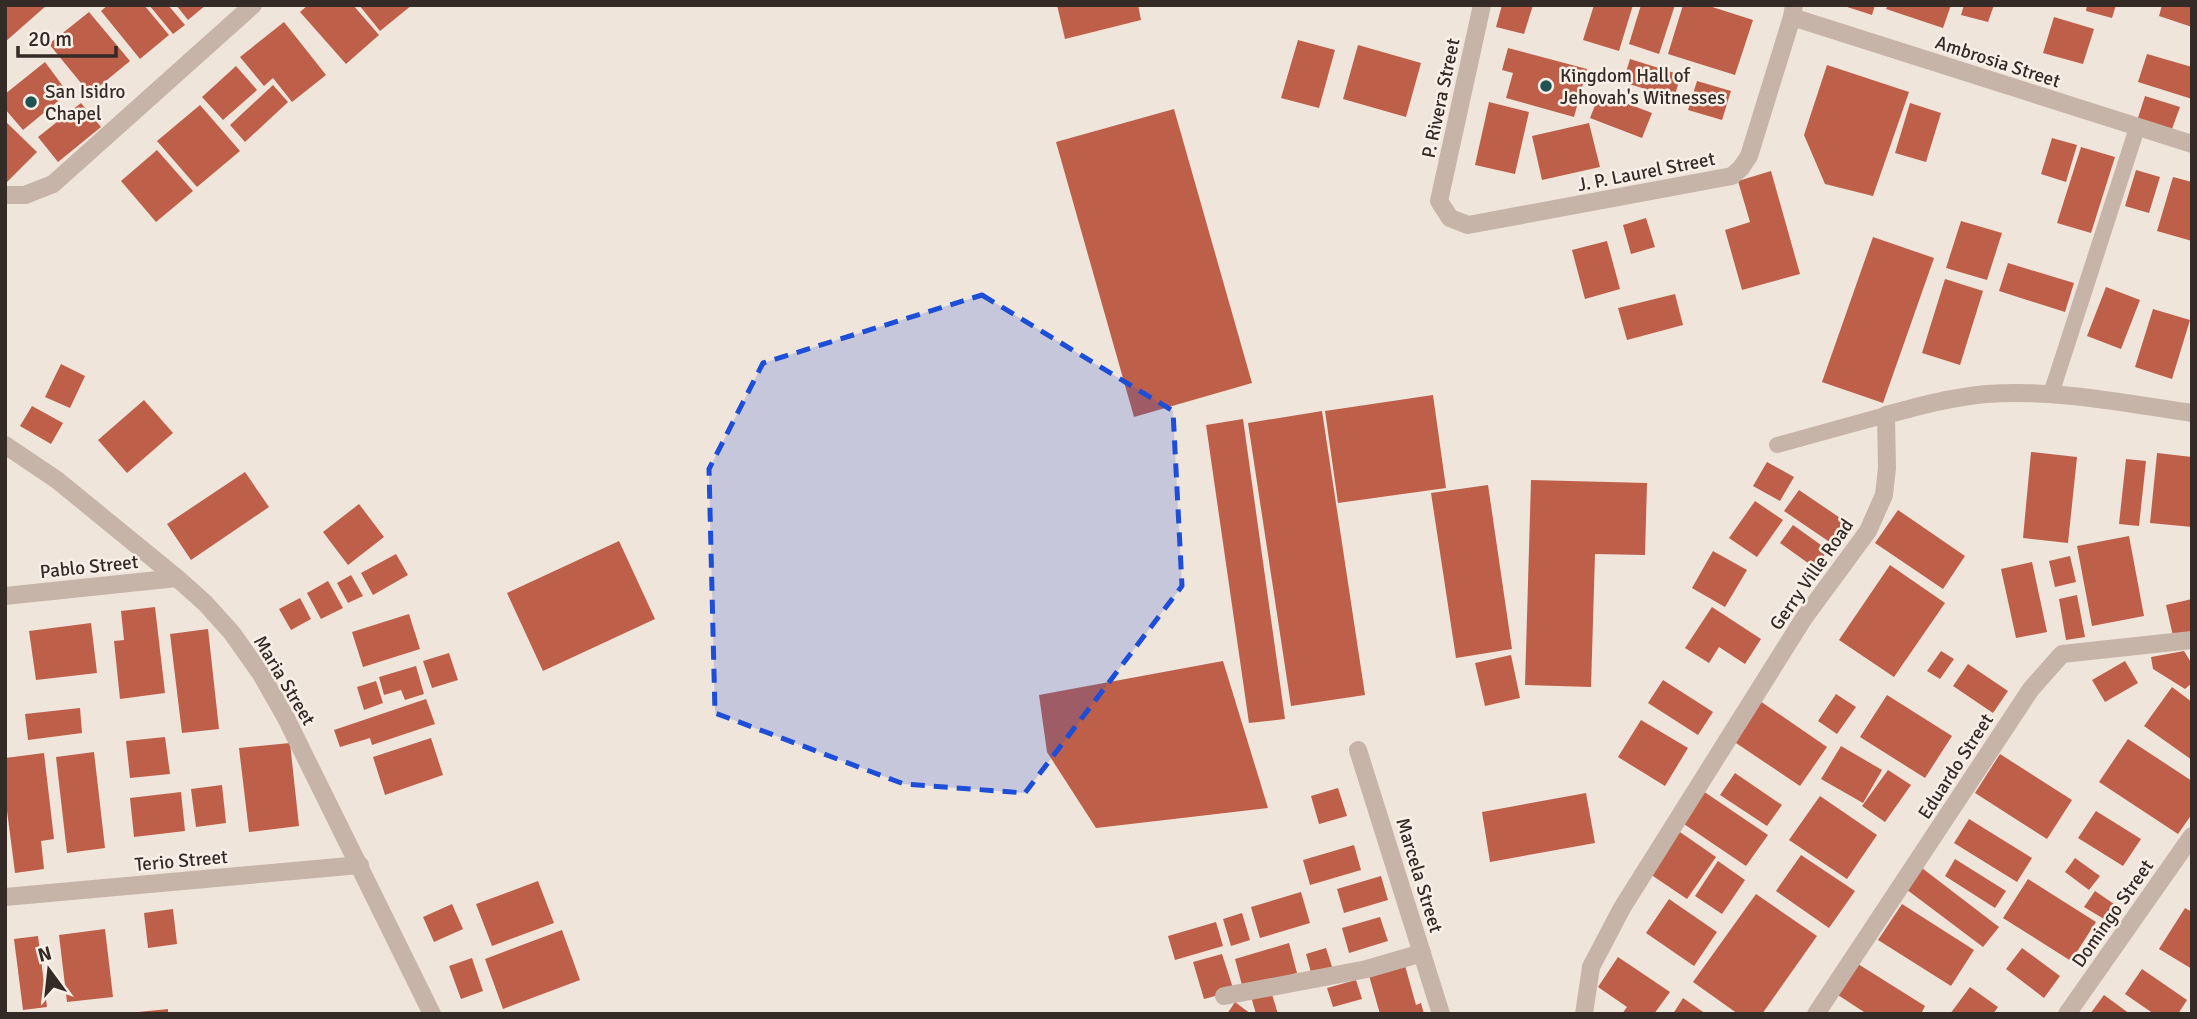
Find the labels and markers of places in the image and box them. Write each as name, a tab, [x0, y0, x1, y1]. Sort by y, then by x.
place label: Kingdom Hall of Jehovah's Witnesses	[1560, 64, 1725, 110]
marker: Kingdom Hall of Jehovah's Witnesses	[1538, 78, 1554, 94]
place label: San Isidro Chapel	[45, 80, 126, 126]
marker: San Isidro Chapel	[23, 94, 39, 110]

